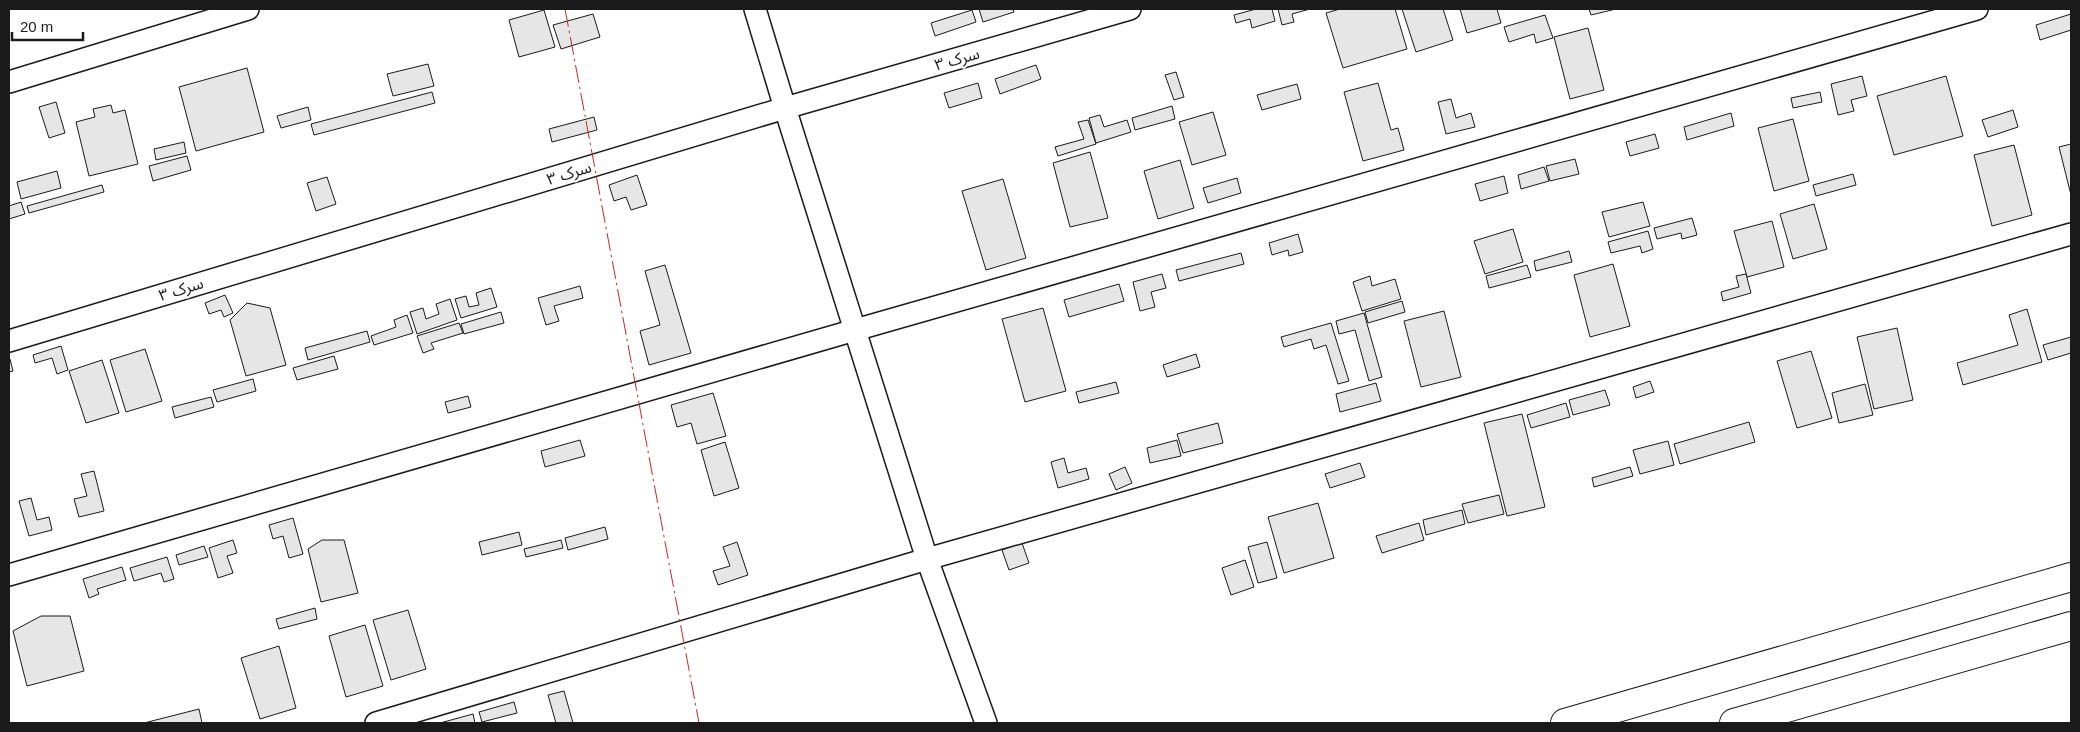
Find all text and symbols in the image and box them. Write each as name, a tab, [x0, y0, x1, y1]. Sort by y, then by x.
scale bar	[12, 10, 84, 42]
text: 20 m	[20, 18, 53, 35]
street label: سرک ۳	[933, 45, 982, 74]
street label: سرک ۳	[545, 158, 594, 189]
street label: سرک ۳	[157, 274, 206, 305]

